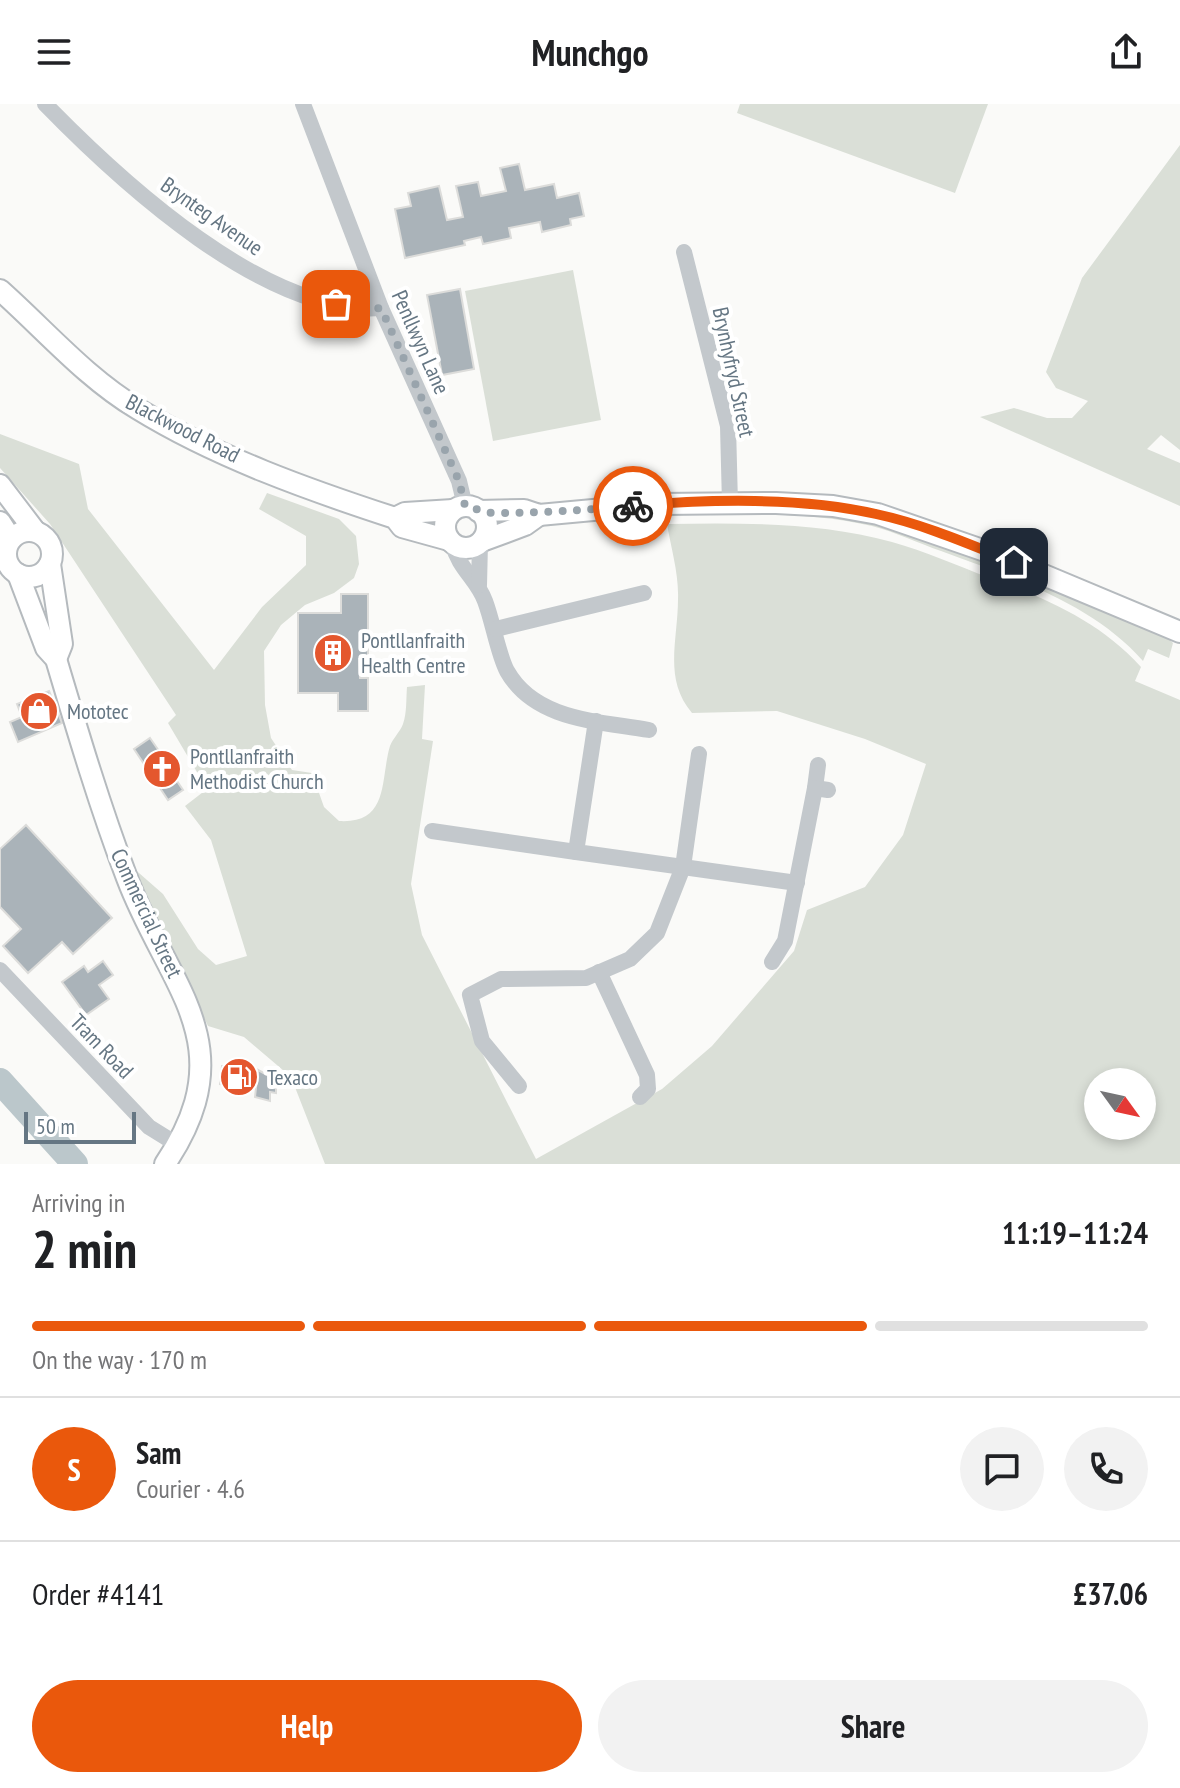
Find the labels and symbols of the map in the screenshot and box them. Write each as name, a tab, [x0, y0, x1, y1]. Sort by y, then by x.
street label: Brynteg Avenue	[156, 171, 268, 261]
pin	[302, 270, 370, 338]
street label: Penllwyn Lane	[386, 286, 456, 398]
street label: Brynhyfryd Street	[707, 305, 761, 439]
street label: Blackwood Road	[121, 387, 245, 469]
courier	[593, 466, 673, 546]
pin	[980, 528, 1048, 596]
place label: Pontllanfraith Health Centre	[361, 626, 466, 679]
building icon: Pontllanfraith Health Centre	[312, 632, 354, 674]
shop icon: Mototec	[18, 690, 60, 732]
place label: Mototec	[67, 697, 129, 725]
place label: Pontllanfraith Methodist Church	[190, 742, 324, 795]
church icon: Pontllanfraith Methodist Church	[141, 748, 183, 790]
street label: Commercial Street	[105, 844, 189, 982]
street label: Tram Road	[64, 1008, 140, 1084]
fuel station icon: Texaco	[218, 1056, 260, 1098]
place label: Texaco	[267, 1063, 318, 1091]
north arrow	[1084, 1068, 1156, 1140]
scale bar	[24, 1108, 136, 1144]

